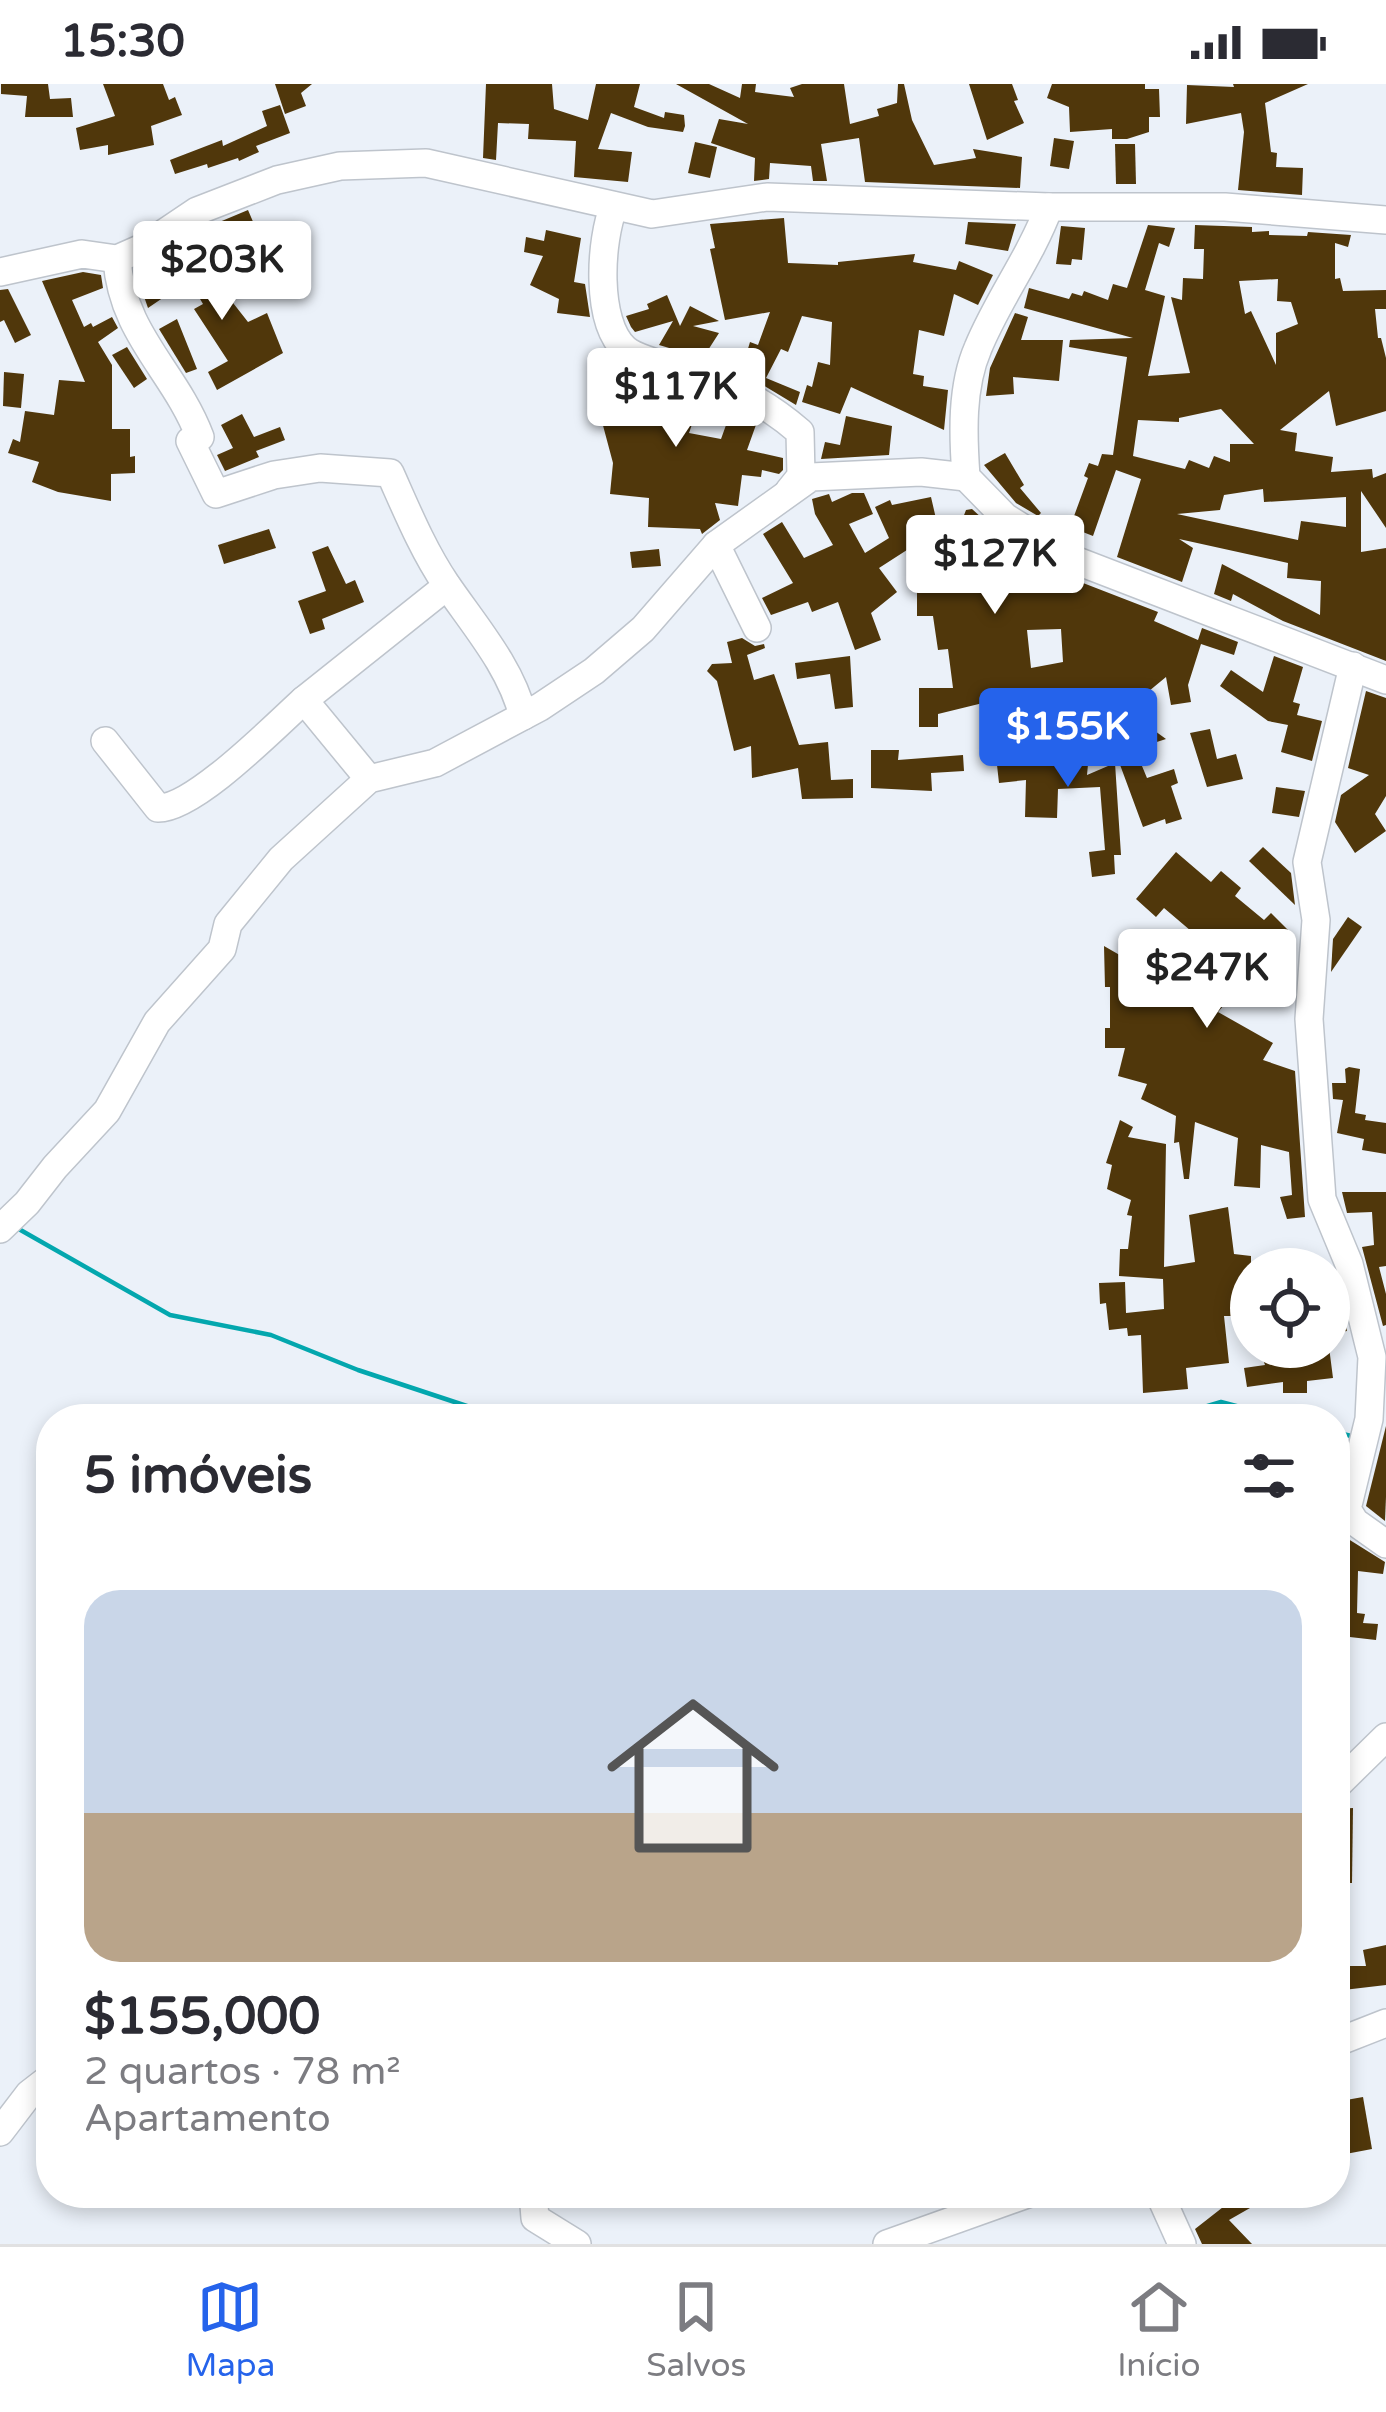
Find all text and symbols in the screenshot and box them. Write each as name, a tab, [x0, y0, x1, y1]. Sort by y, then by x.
text: 15:30	[60, 15, 185, 69]
pin: $203K	[138, 221, 306, 323]
text: $203K	[160, 236, 284, 283]
pin: $117K	[592, 348, 760, 450]
text: $117K	[614, 363, 738, 410]
pin: $127K	[911, 515, 1079, 617]
text: $127K	[933, 530, 1057, 577]
pin: $155K	[984, 688, 1152, 790]
text: $155K	[1006, 703, 1130, 750]
pin: $247K	[1123, 929, 1291, 1031]
text: $247K	[1145, 944, 1269, 991]
map controls	[1230, 1248, 1350, 1368]
button: locate	[1230, 1248, 1350, 1368]
icon: filters	[1236, 1443, 1302, 1509]
text: 5 imóveis	[84, 1445, 312, 1507]
icon: home	[585, 1668, 801, 1884]
text: $155,000	[84, 1986, 320, 2048]
text: 2 quartos · 78 m²	[84, 2048, 401, 2095]
text: Apartamento	[84, 2095, 331, 2142]
tab: Mapa	[185, 2274, 275, 2385]
tab: Salvos	[646, 2274, 746, 2385]
tab: Início	[1117, 2274, 1201, 2385]

